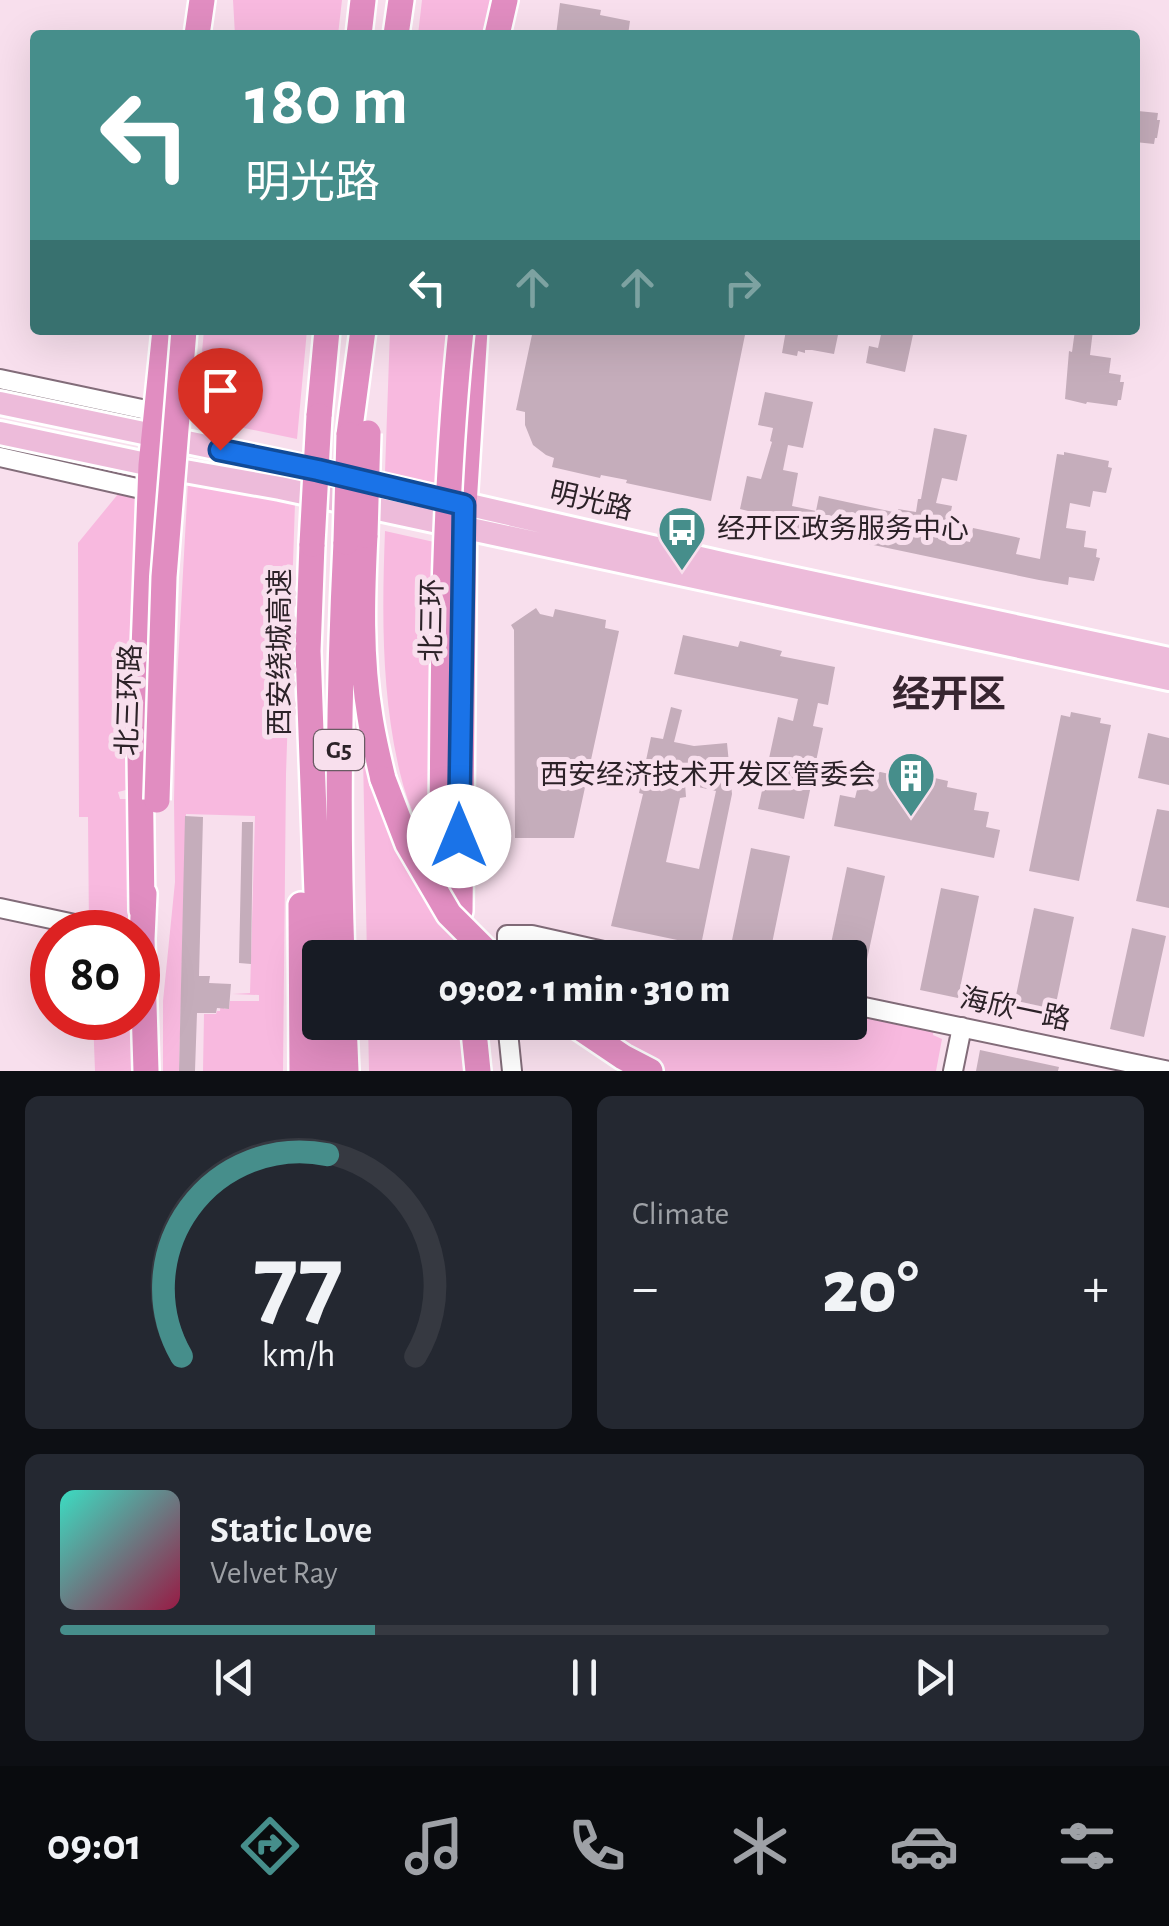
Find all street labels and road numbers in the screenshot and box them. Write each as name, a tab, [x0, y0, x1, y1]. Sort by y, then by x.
street label: 明光路	[547, 477, 636, 525]
street label: 西安绕城高速	[265, 568, 295, 736]
street label: 北三环	[417, 578, 448, 662]
street label: 北三环路	[112, 643, 146, 756]
road number: G5	[314, 730, 364, 770]
street label: 海欣一路	[957, 983, 1073, 1035]

